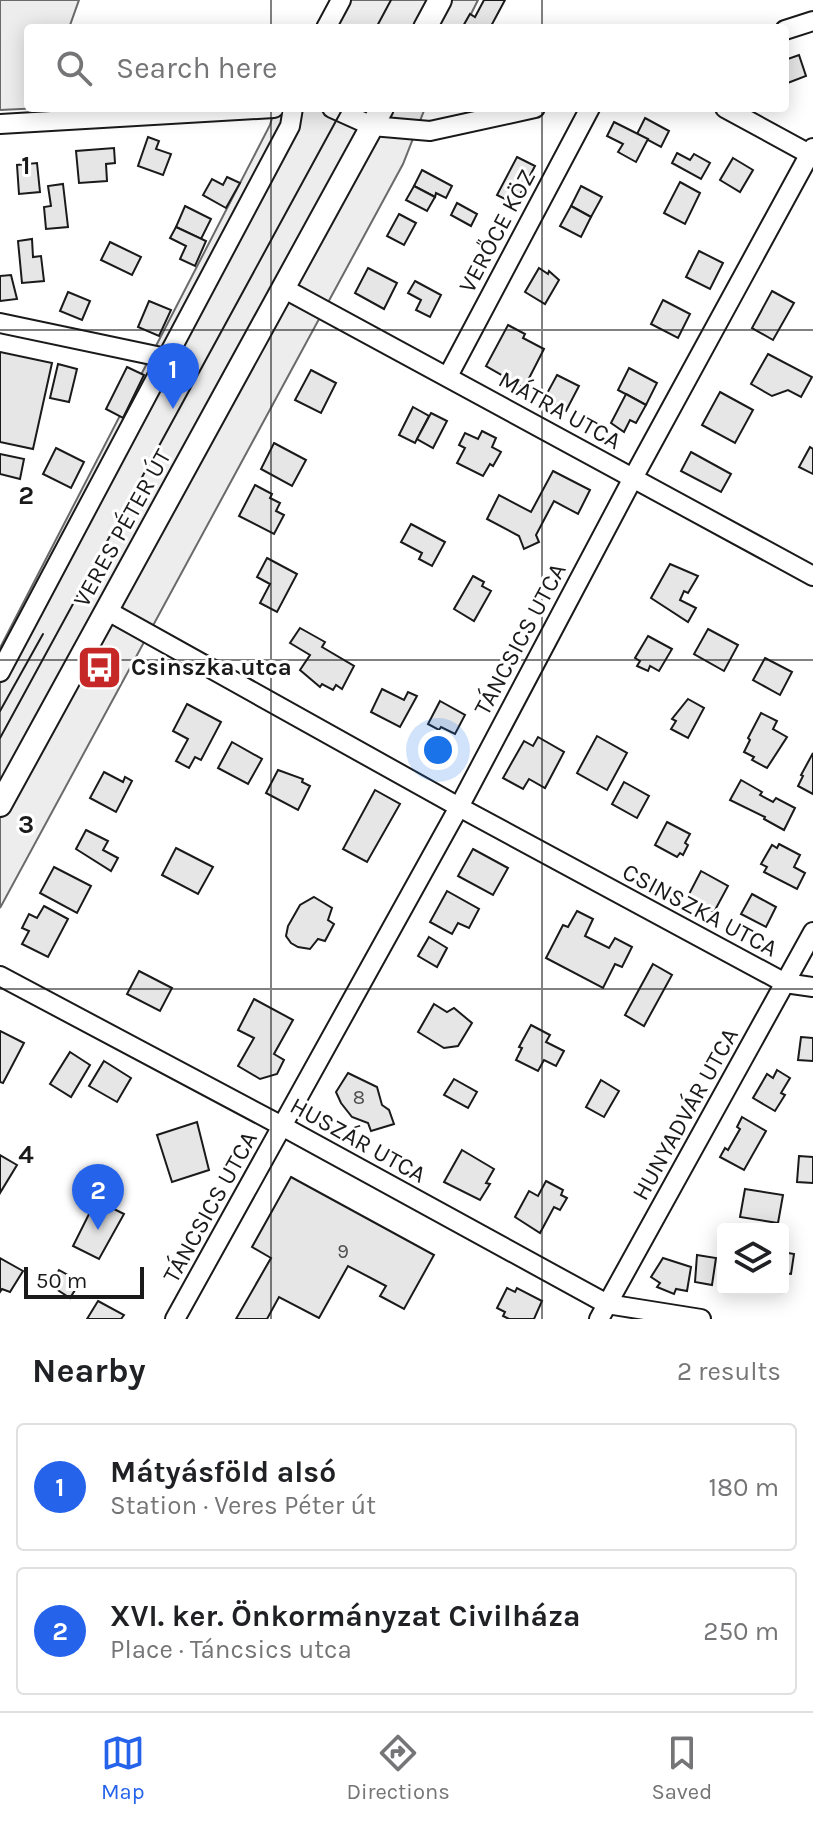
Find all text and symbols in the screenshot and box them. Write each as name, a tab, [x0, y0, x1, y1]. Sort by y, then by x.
search box	[24, 24, 789, 112]
icon: search	[52, 46, 96, 90]
text: Search here	[116, 50, 277, 86]
text: 1	[21, 150, 31, 181]
street label: VERŐCE KÖZ	[453, 165, 541, 297]
pin: 1	[147, 343, 199, 409]
street label: MÁTRA UTCA	[494, 364, 627, 455]
street label: VERES PÉTER ÚT	[66, 444, 177, 612]
text: 2	[18, 480, 34, 511]
street label: TÁNCSICS UTCA	[467, 557, 572, 720]
bus stop icon: Csinszka utca	[76, 643, 124, 691]
place label: Csinszka utca	[131, 653, 292, 681]
your location	[418, 730, 458, 770]
text: 3	[18, 809, 34, 840]
street label: CSINSZKA UTCA	[618, 857, 782, 963]
street label: HUNYADVÁR UTCA	[625, 1022, 744, 1205]
house number: 8	[353, 1086, 365, 1109]
street label: HUSZÁR UTCA	[285, 1090, 431, 1189]
street label: TÁNCSICS UTCA	[156, 1126, 263, 1287]
text: 4	[18, 1139, 34, 1170]
pin: 2	[72, 1164, 124, 1230]
map controls	[717, 1223, 789, 1295]
button: layers	[717, 1223, 789, 1295]
house number: 9	[337, 1240, 349, 1263]
scale bar	[24, 1263, 144, 1299]
text: 50 m	[36, 1268, 87, 1294]
text: Nearby	[32, 1351, 146, 1391]
text: 2 results	[677, 1356, 781, 1387]
text: Mátyásföld alsó	[110, 1454, 336, 1490]
text: 1	[55, 1472, 65, 1503]
text: 180 m	[709, 1472, 779, 1503]
text: Station · Veres Péter út	[110, 1490, 376, 1521]
text: XVI. ker. Önkormányzat Civilháza	[110, 1598, 581, 1634]
text: 2	[52, 1616, 68, 1647]
text: 250 m	[703, 1616, 779, 1647]
text: Place · Táncsics utca	[110, 1634, 352, 1665]
tab: Map	[101, 1731, 145, 1805]
tab: Directions	[346, 1731, 450, 1805]
tab: Saved	[651, 1731, 712, 1805]

